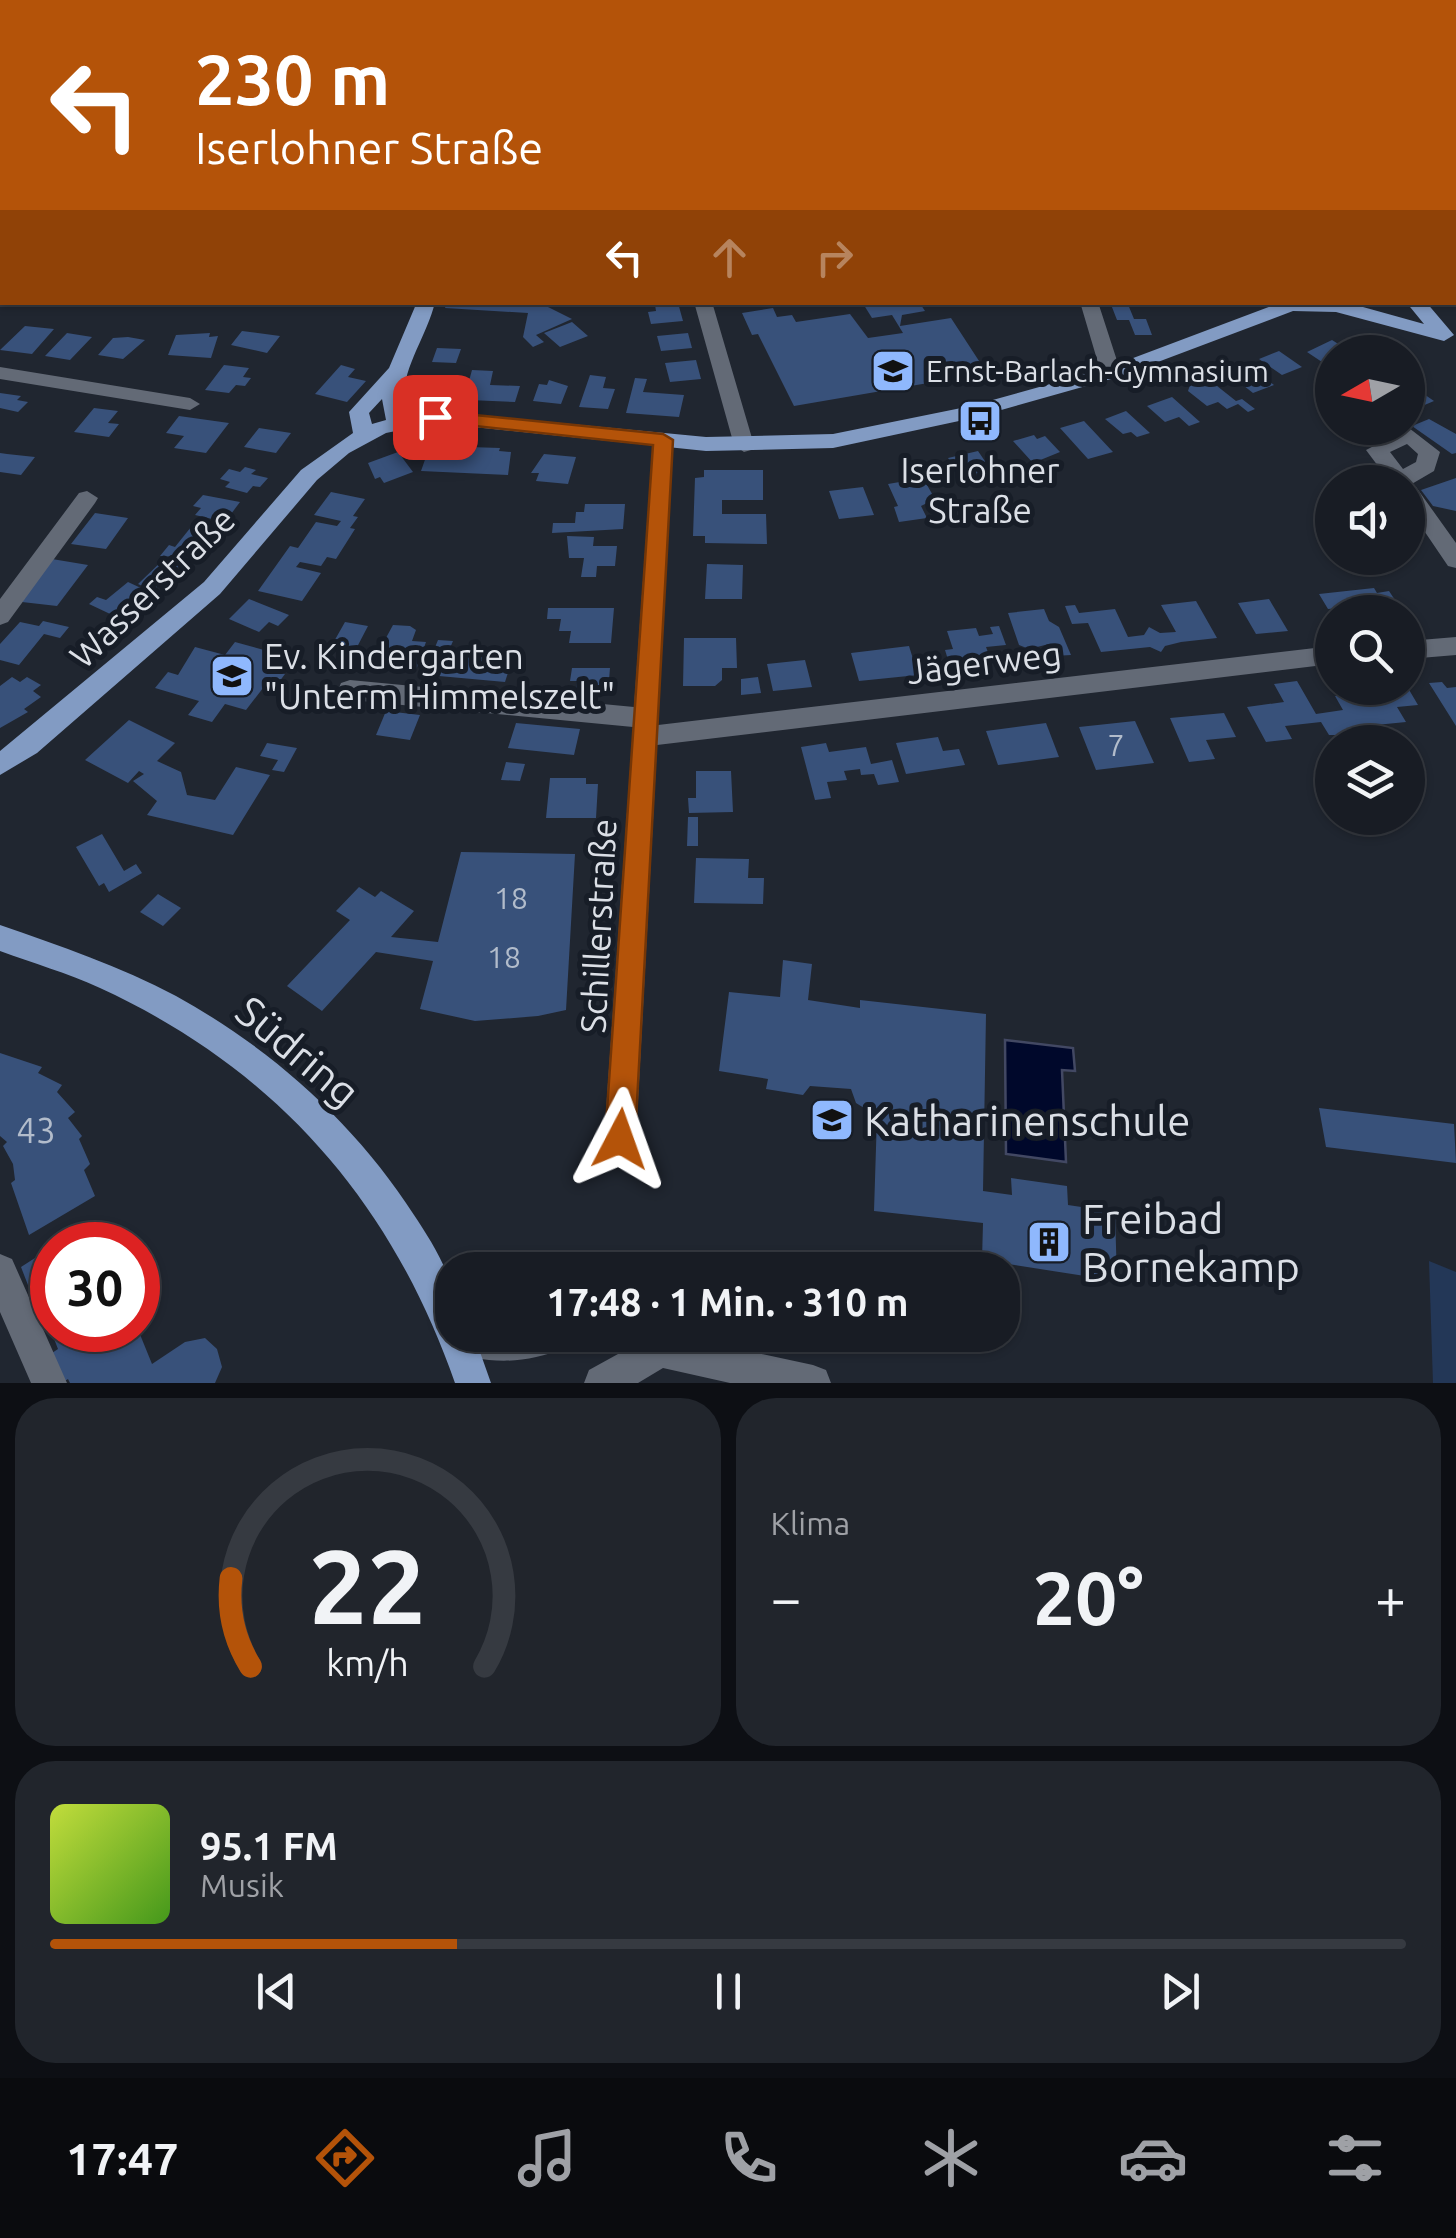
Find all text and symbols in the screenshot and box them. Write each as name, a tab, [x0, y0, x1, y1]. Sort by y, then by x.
icon: left	[30, 40, 160, 170]
text: 230 m	[195, 40, 390, 118]
text: Iserlohner Straße	[195, 122, 543, 173]
icon: left	[597, 230, 652, 285]
icon: ahead	[702, 230, 757, 285]
icon: right	[807, 230, 862, 285]
north arrow	[1315, 335, 1425, 445]
map controls	[1315, 335, 1425, 835]
school or university icon: Ernst-Barlach-Gymnasium	[870, 348, 916, 394]
place label: Ernst-Barlach-Gymnasium	[926, 354, 1269, 388]
pin	[393, 375, 478, 460]
icon: arrive	[408, 390, 463, 445]
bus stop icon: Iserlohner Straße	[957, 398, 1003, 444]
place label: Iserlohner Straße	[901, 450, 1059, 530]
button: sound	[1315, 465, 1425, 575]
street label: Wasserstraße	[61, 499, 243, 675]
button: search	[1315, 595, 1425, 705]
street label: Jägerweg	[905, 633, 1063, 691]
place label: Ev. Kindergarten "Unterm Himmelszelt"	[264, 636, 615, 716]
school or university icon: Ev. Kindergarten "Unterm Himmelszelt"	[209, 653, 255, 699]
button: layers	[1315, 725, 1425, 835]
house number: 7	[1108, 728, 1124, 762]
street label: Schillerstraße	[572, 818, 624, 1034]
house number: 18	[494, 881, 528, 915]
house number: 18	[487, 940, 521, 974]
street label: Südring	[227, 986, 369, 1116]
position arrow	[568, 1087, 672, 1191]
school or university icon: Katharinenschule	[809, 1097, 855, 1143]
place label: Katharinenschule	[864, 1097, 1190, 1144]
house number: 43	[16, 1110, 56, 1150]
place label: Freibad Bornekamp	[1082, 1195, 1300, 1290]
building icon: Freibad Bornekamp	[1026, 1219, 1072, 1265]
speed limit sign: 30	[30, 1222, 160, 1352]
text: 17:48 · 1 Min. · 310 m	[546, 1281, 909, 1323]
text: Klima	[771, 1505, 850, 1541]
text: 22	[309, 1527, 426, 1644]
text: 20°	[1033, 1555, 1144, 1639]
text: −	[771, 1567, 802, 1628]
text: +	[1375, 1567, 1406, 1628]
text: km/h	[326, 1643, 409, 1683]
text: 95.1 FM	[200, 1825, 338, 1867]
text: Musik	[200, 1867, 284, 1903]
icon: previous	[249, 1964, 304, 2019]
icon: pause	[701, 1964, 756, 2019]
icon: next	[1153, 1964, 1208, 2019]
icon: directions	[310, 2123, 380, 2193]
icon: music	[512, 2123, 582, 2193]
icon: phone	[714, 2123, 784, 2193]
icon: climate	[916, 2123, 986, 2193]
icon: car	[1118, 2123, 1188, 2193]
icon: filters	[1320, 2123, 1390, 2193]
text: 17:47	[66, 2133, 179, 2184]

